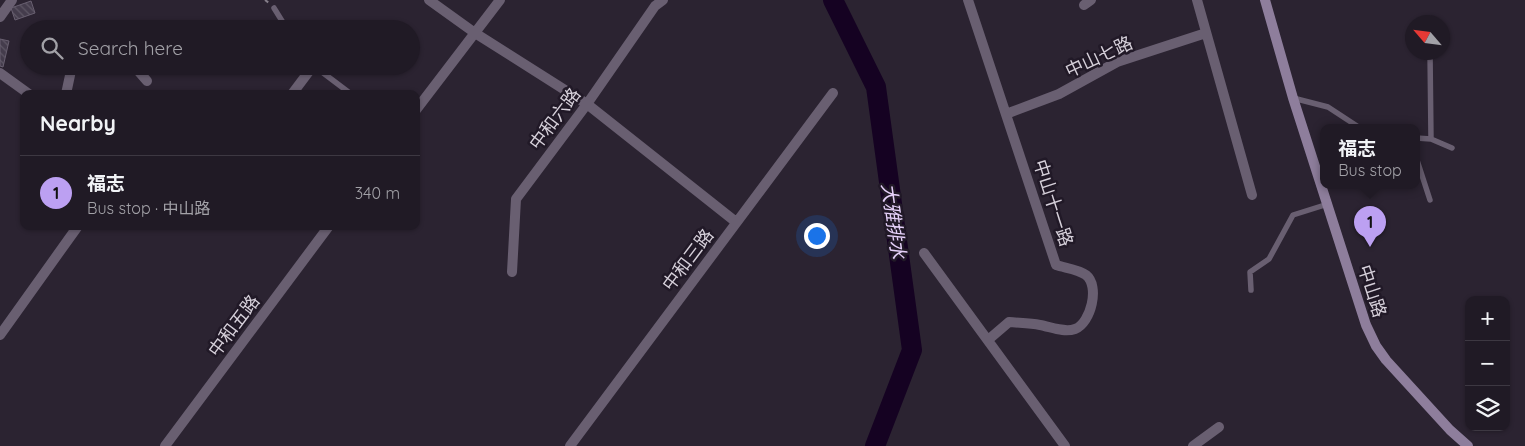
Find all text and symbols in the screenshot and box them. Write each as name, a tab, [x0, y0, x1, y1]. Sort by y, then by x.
north arrow	[1405, 15, 1450, 60]
search box	[20, 20, 420, 75]
street label: 中山七路	[1061, 31, 1136, 82]
icon: search	[38, 34, 66, 62]
text: Search here	[78, 36, 183, 60]
street label: 中和六路	[524, 83, 585, 154]
text: Nearby	[40, 110, 116, 136]
popup	[1320, 124, 1420, 189]
text: 福志	[1338, 136, 1376, 160]
street label: 中山十一路	[1029, 156, 1078, 249]
text: Bus stop	[1338, 160, 1402, 180]
text: 福志	[87, 171, 125, 195]
water label: 大雅排水	[877, 182, 911, 261]
text: 1	[53, 183, 59, 203]
text: 340 m	[355, 183, 400, 203]
text: Bus stop · 中山路	[87, 198, 210, 218]
pin: 1	[1354, 206, 1386, 247]
your location	[804, 223, 830, 249]
street label: 中和三路	[657, 224, 718, 295]
street label: 中山路	[1353, 262, 1392, 320]
street label: 中和五路	[203, 290, 264, 361]
map controls	[1465, 296, 1510, 431]
button: +	[1465, 296, 1510, 341]
button: −	[1465, 341, 1510, 386]
button: layers	[1465, 386, 1510, 431]

